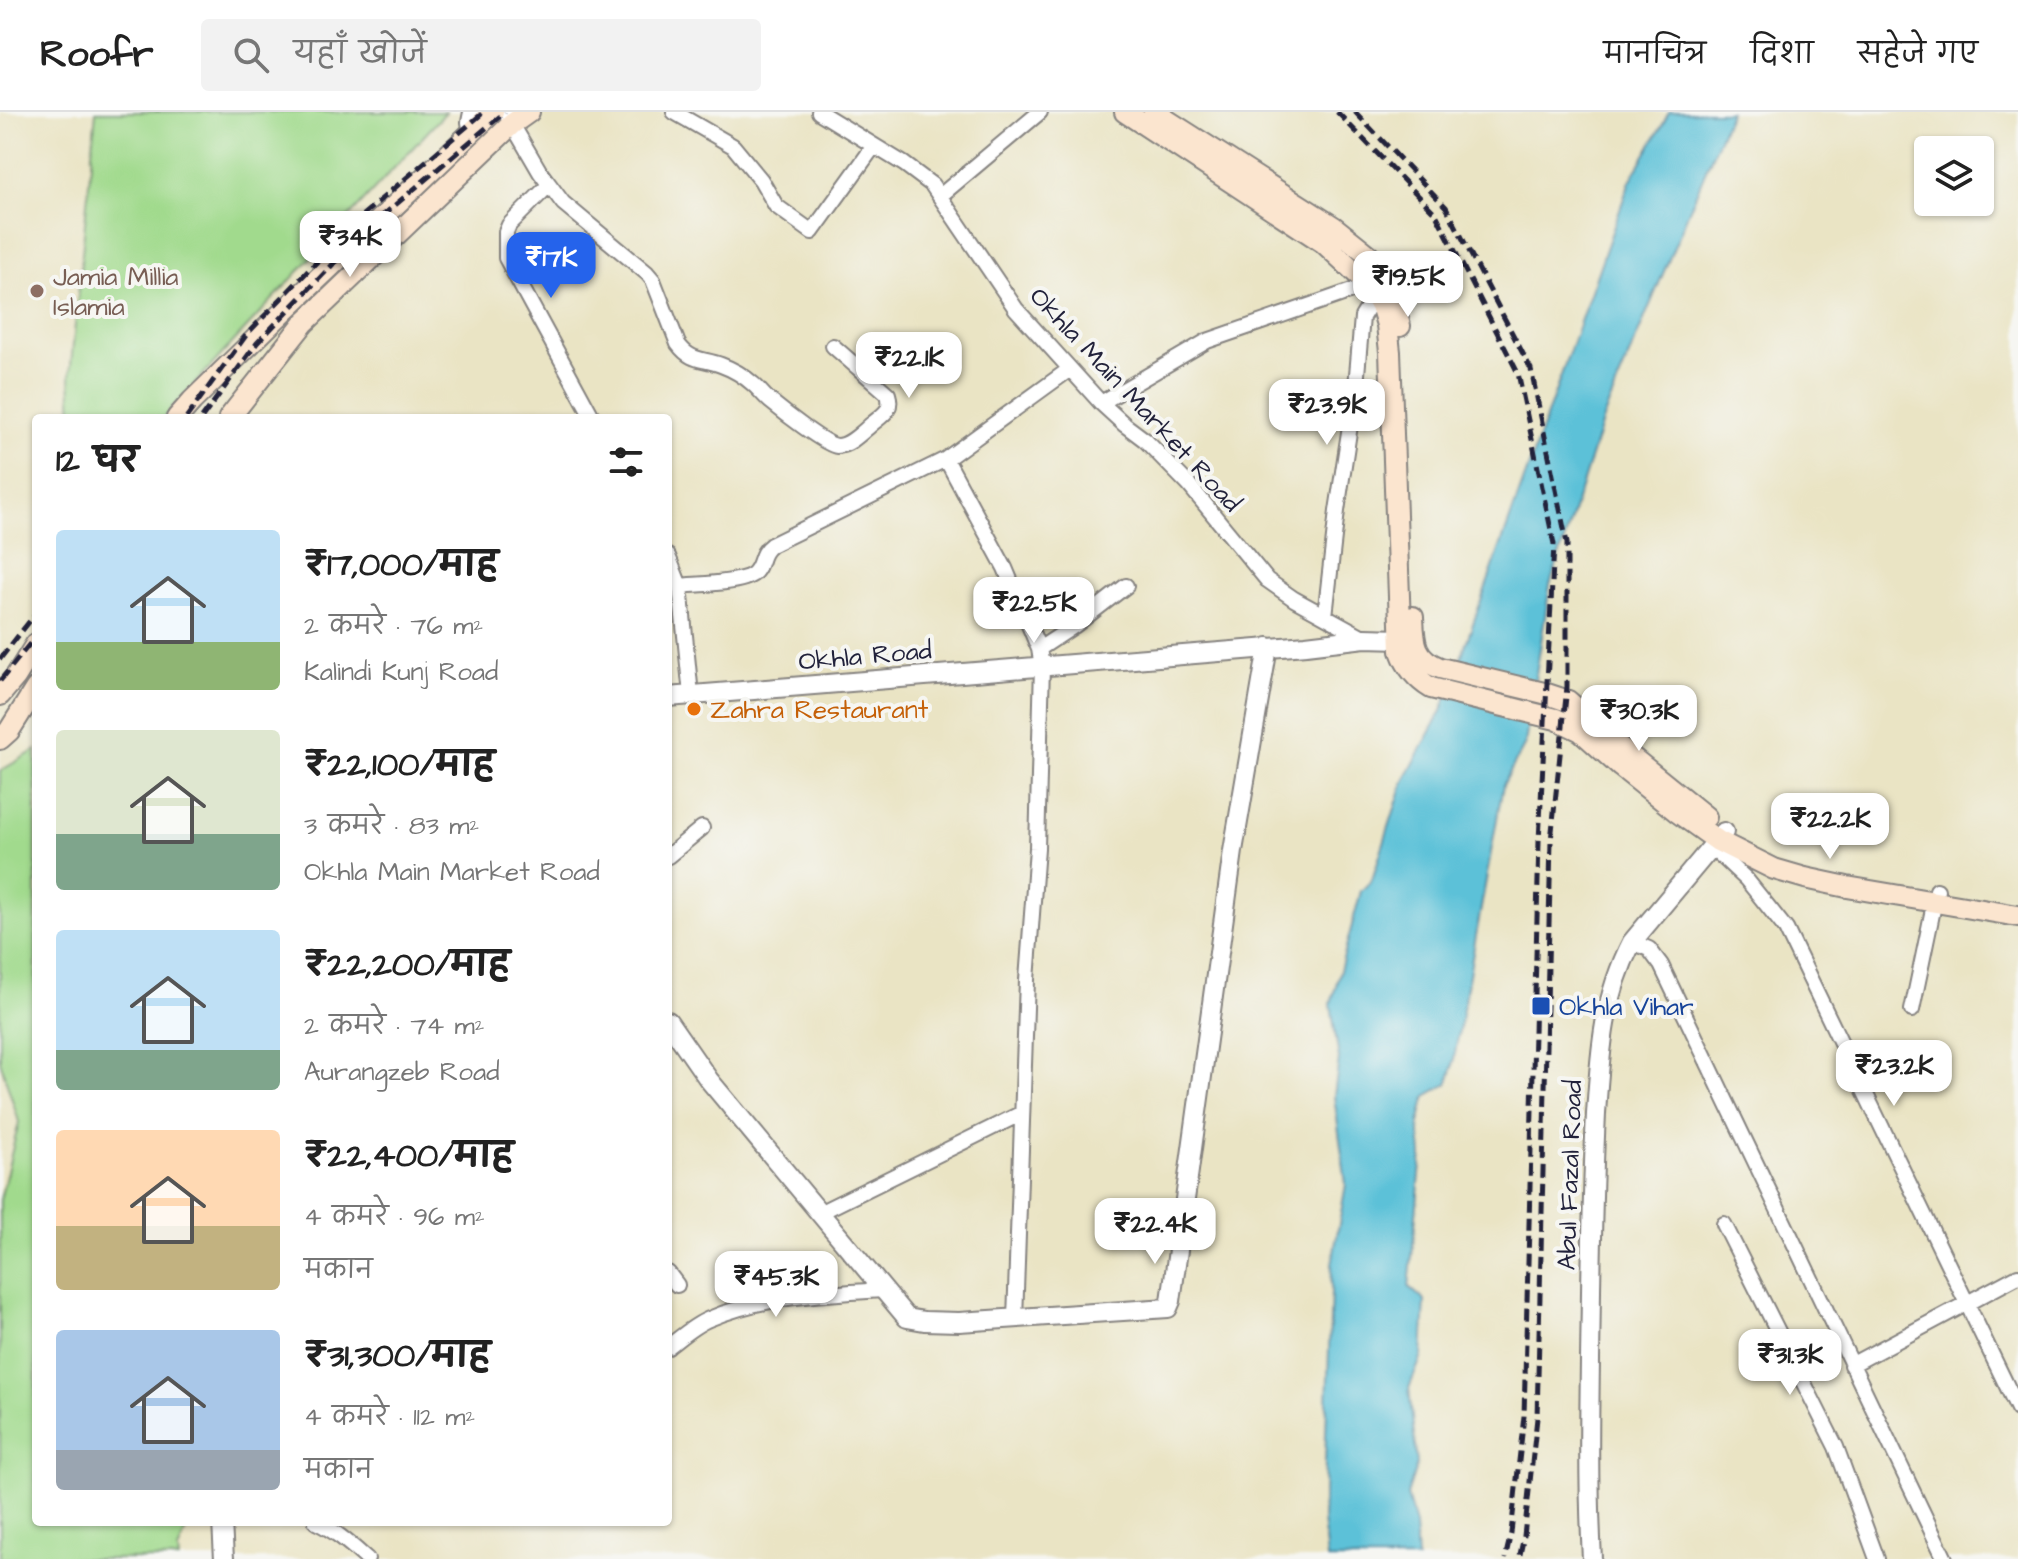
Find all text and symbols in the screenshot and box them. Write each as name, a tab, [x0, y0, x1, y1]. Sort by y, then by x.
search box	[201, 19, 761, 91]
text: Roofr	[40, 29, 153, 81]
icon: search	[229, 33, 273, 77]
text: यहाँ खोजें	[293, 33, 427, 75]
text: मानचित्र	[1603, 35, 1706, 74]
text: दिशा	[1750, 35, 1814, 74]
text: सहेजे गए	[1858, 35, 1978, 74]
map controls	[1914, 136, 1994, 216]
button: layers	[1914, 136, 1994, 216]
pin: ₹34K	[303, 211, 397, 279]
text: ₹34K	[318, 219, 382, 255]
pin: ₹17K	[504, 232, 598, 300]
text: ₹17K	[525, 240, 577, 276]
pin: ₹19.5K	[1343, 251, 1473, 319]
place label: Jamia Millia Islamia	[53, 259, 179, 325]
text: ₹19.5K	[1371, 259, 1445, 295]
street label: Okhla Main Market Road	[1021, 279, 1249, 520]
marker: Jamia Millia Islamia	[28, 282, 46, 300]
pin: ₹22.1K	[844, 332, 974, 400]
text: ₹22.1K	[874, 340, 944, 376]
pin: ₹23.9K	[1262, 379, 1392, 447]
text: ₹23.9K	[1287, 387, 1367, 423]
text: 12 घर	[56, 437, 139, 485]
icon: filters	[604, 440, 648, 484]
text: ₹17,000/माह	[304, 541, 498, 589]
icon: home	[120, 562, 216, 658]
pin: ₹22.5K	[969, 577, 1099, 645]
text: ₹22.5K	[991, 585, 1077, 621]
text: 2 कमरे · 76 m²	[304, 608, 483, 644]
street label: Okhla Road	[797, 632, 933, 680]
text: Kalindi Kunj Road	[304, 654, 498, 690]
pin: ₹30.3K	[1574, 685, 1704, 753]
place label: Zahra Restaurant	[710, 692, 929, 728]
text: ₹30.3K	[1599, 693, 1679, 729]
marker: Zahra Restaurant	[685, 700, 703, 718]
text: ₹22,100/माह	[304, 741, 495, 789]
icon: home	[120, 762, 216, 858]
pin: ₹22.2K	[1765, 793, 1895, 861]
text: ₹22.2K	[1789, 801, 1871, 837]
text: 3 कमरे · 83 m²	[304, 808, 479, 844]
text: Okhla Main Market Road	[304, 854, 600, 890]
text: ₹22,200/माह	[304, 941, 510, 989]
icon: home	[120, 962, 216, 1058]
place label: Okhla Vihar	[1559, 989, 1694, 1025]
marker: Okhla Vihar	[1530, 995, 1552, 1017]
text: 2 कमरे · 74 m²	[304, 1008, 485, 1044]
pin: ₹23.2K	[1829, 1040, 1959, 1108]
text: ₹23.2K	[1854, 1048, 1934, 1084]
text: Aurangzeb Road	[304, 1054, 500, 1090]
street label: Abul Fazal Road	[1549, 1079, 1591, 1271]
text: ₹22,400/माह	[304, 1132, 514, 1180]
icon: home	[120, 1162, 216, 1258]
pin: ₹22.4K	[1090, 1198, 1220, 1266]
text: 4 कमरे · 96 m²	[304, 1199, 485, 1235]
text: ₹22.4K	[1113, 1206, 1197, 1242]
pin: ₹45.3K	[711, 1251, 841, 1319]
text: मकान	[304, 1252, 373, 1288]
text: ₹45.3K	[733, 1259, 819, 1295]
pin: ₹31.3K	[1725, 1329, 1855, 1397]
text: ₹31,300/माह	[304, 1332, 490, 1380]
text: ₹31.3K	[1756, 1337, 1824, 1373]
icon: home	[120, 1362, 216, 1458]
text: 4 कमरे · 112 m²	[304, 1399, 475, 1435]
text: मकान	[304, 1452, 373, 1488]

